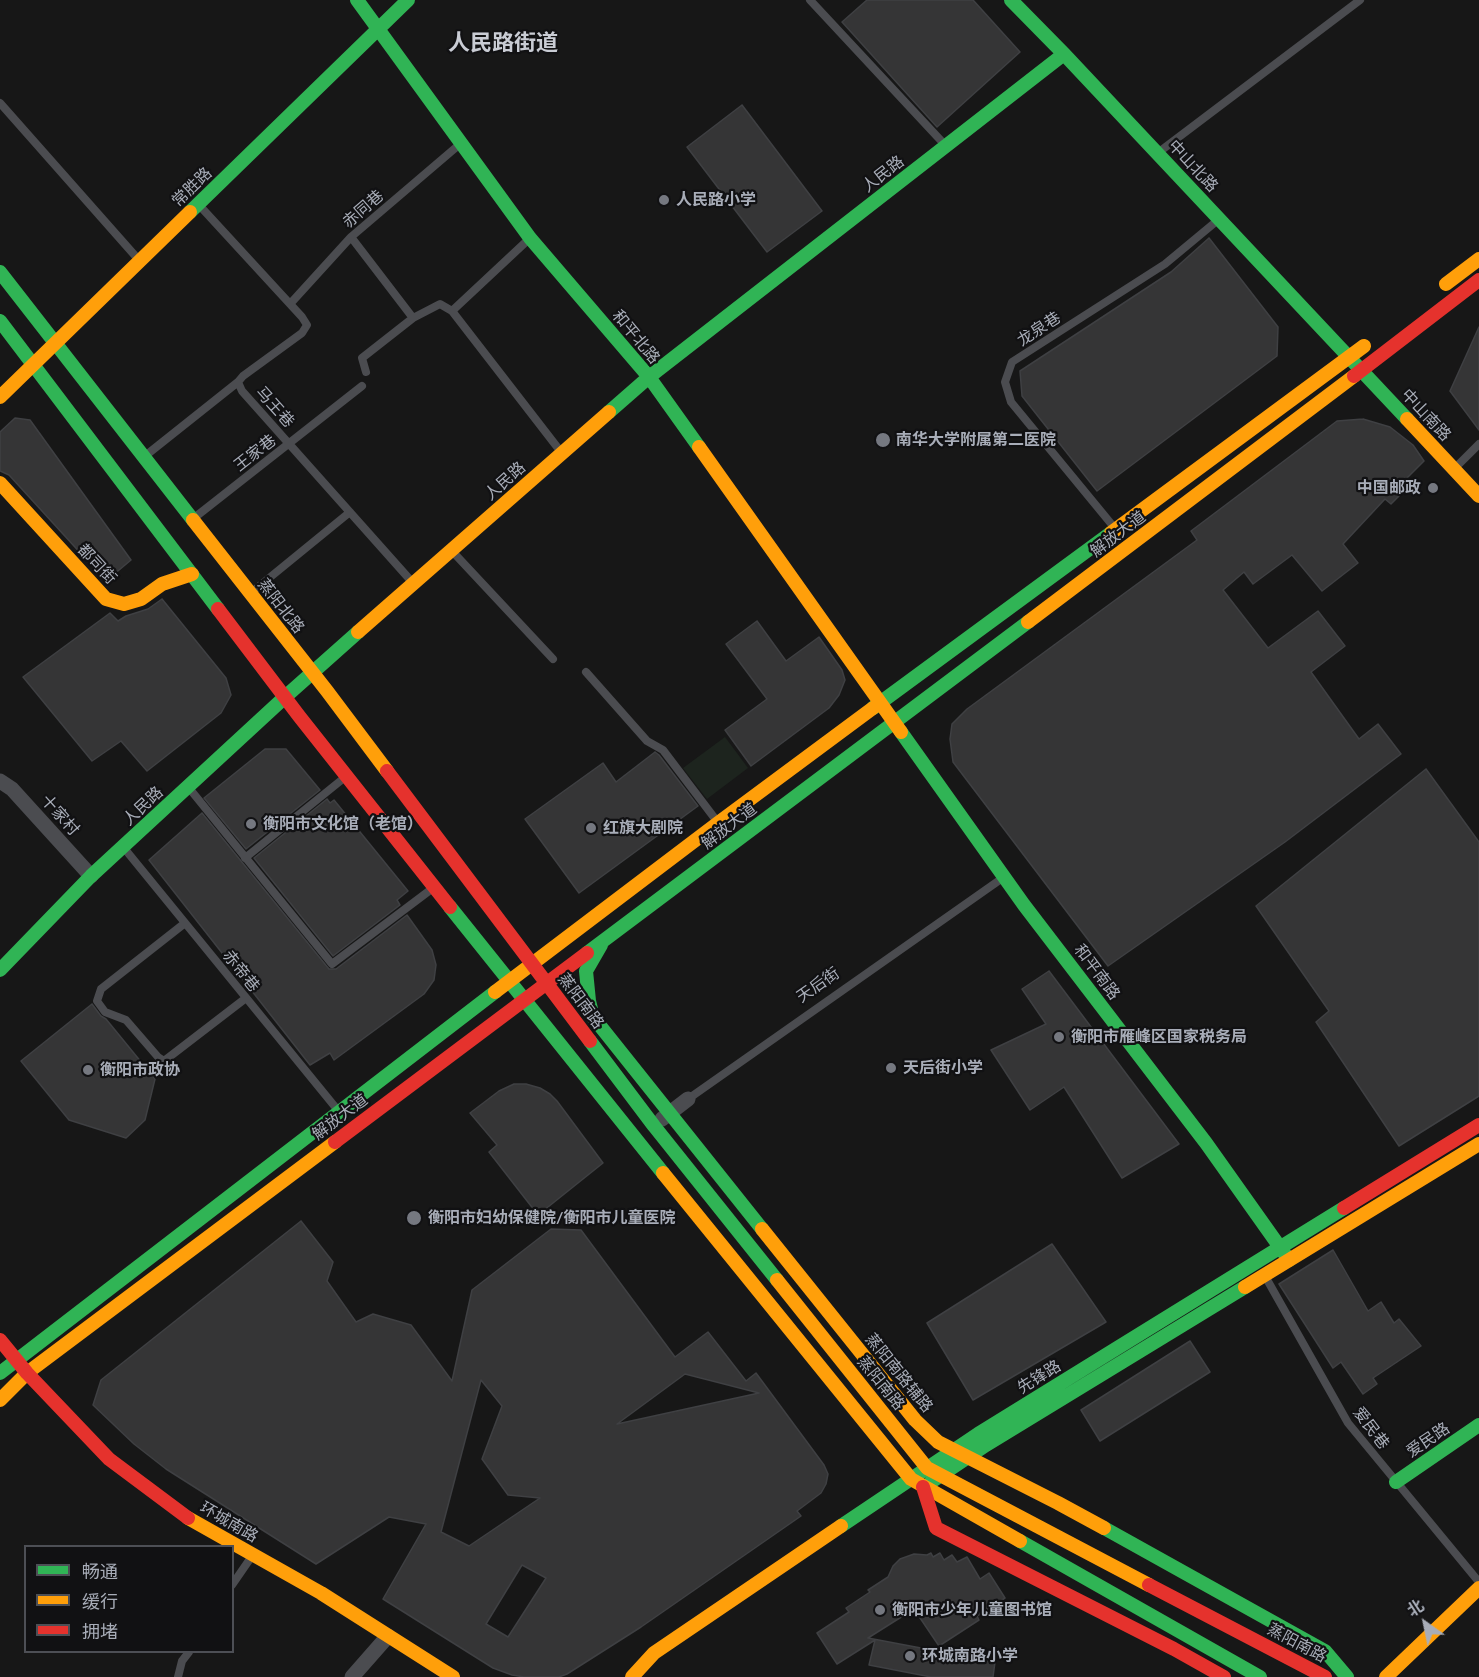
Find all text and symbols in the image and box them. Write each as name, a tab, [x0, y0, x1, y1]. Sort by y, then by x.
district label: 人民路街道	[448, 30, 558, 56]
street label: 中山北路	[1164, 136, 1222, 196]
street label: 人民路	[858, 152, 908, 196]
street label: 常胜路	[168, 163, 216, 211]
street label: 赤同巷	[339, 186, 387, 232]
place label: 人民路小学	[676, 190, 756, 210]
marker: 人民路小学	[657, 193, 671, 207]
street label: 和平北路	[608, 306, 664, 368]
street label: 龙泉巷	[1014, 308, 1064, 350]
street label: 马王巷	[252, 383, 298, 431]
street label: 中山南路	[1397, 385, 1455, 445]
place label: 南华大学附属第二医院	[896, 430, 1056, 450]
street label: 王家巷	[230, 431, 280, 475]
marker: 南华大学附属第二医院	[874, 431, 892, 449]
street label: 人民路	[481, 458, 529, 504]
place label: 中国邮政	[1357, 478, 1421, 498]
marker: 中国邮政	[1426, 481, 1440, 495]
street label: 解放大道	[1087, 507, 1149, 561]
street label: 都司街	[74, 540, 120, 588]
street label: 蒸阳北路	[254, 575, 308, 637]
street label: 人民路	[119, 783, 167, 829]
street label: 十家村	[37, 791, 83, 839]
street label: 解放大道	[698, 799, 760, 853]
place label: 衡阳市文化馆（老馆）	[263, 814, 423, 834]
marker: 衡阳市文化馆（老馆）	[244, 817, 258, 831]
place label: 红旗大剧院	[603, 818, 683, 838]
marker: 红旗大剧院	[584, 821, 598, 835]
street label: 和平南路	[1070, 941, 1124, 1003]
street label: 赤帝巷	[218, 946, 264, 996]
street label: 天后街	[793, 963, 843, 1007]
street label: 蒸阳南路	[554, 970, 608, 1032]
place label: 衡阳市雁峰区国家税务局	[1071, 1027, 1247, 1047]
marker: 衡阳市雁峰区国家税务局	[1052, 1030, 1066, 1044]
place label: 天后街小学	[903, 1058, 983, 1078]
place label: 衡阳市政协	[100, 1060, 180, 1080]
marker: 天后街小学	[884, 1061, 898, 1075]
marker: 衡阳市政协	[81, 1063, 95, 1077]
street label: 解放大道	[309, 1090, 371, 1144]
place label: 衡阳市妇幼保健院/衡阳市儿童医院	[428, 1208, 675, 1228]
marker: 衡阳市妇幼保健院/衡阳市儿童医院	[405, 1209, 423, 1227]
street label: 蒸阳南路辅路	[861, 1330, 937, 1416]
street label: 蒸阳南路	[853, 1352, 909, 1414]
street label: 先锋路	[1014, 1356, 1064, 1398]
street label: 爱民巷	[1349, 1403, 1393, 1453]
street label: 爱民路	[1403, 1419, 1453, 1461]
street label: 环城南路	[196, 1498, 262, 1546]
legend	[24, 1545, 234, 1653]
text: 畅通	[82, 1560, 118, 1582]
text: 缓行	[82, 1590, 118, 1612]
north arrow	[1395, 1593, 1455, 1653]
text: 北	[1403, 1595, 1427, 1620]
place label: 衡阳市少年儿童图书馆	[892, 1600, 1052, 1620]
marker: 衡阳市少年儿童图书馆	[873, 1603, 887, 1617]
text: 拥堵	[82, 1620, 118, 1642]
street label: 蒸阳南路	[1264, 1620, 1330, 1666]
place label: 环城南路小学	[922, 1646, 1018, 1666]
marker: 环城南路小学	[903, 1649, 917, 1663]

